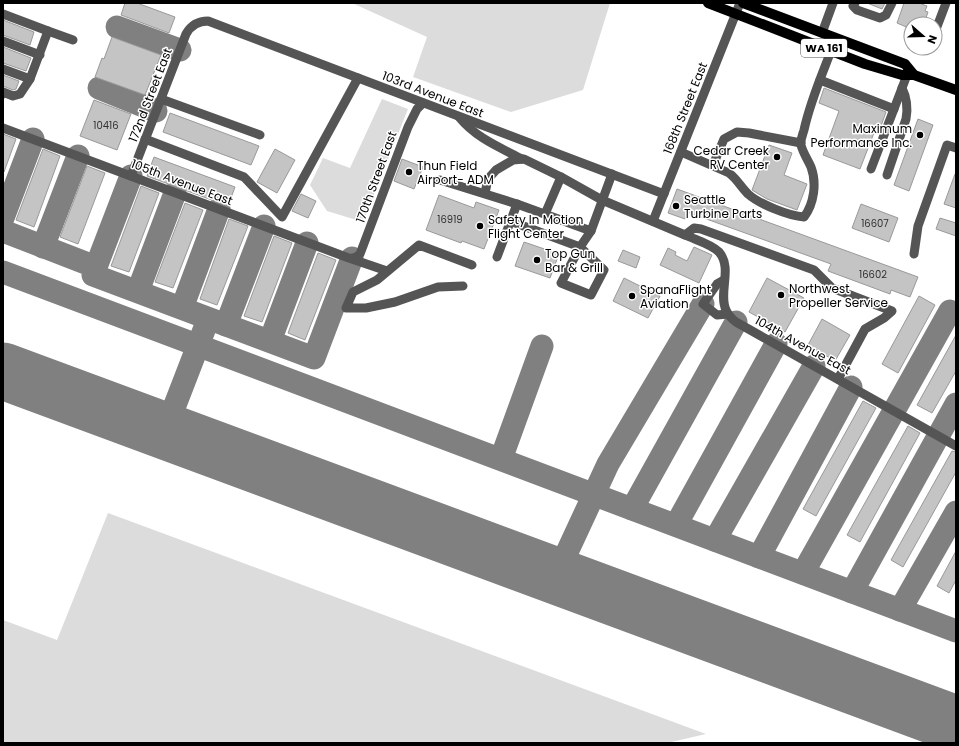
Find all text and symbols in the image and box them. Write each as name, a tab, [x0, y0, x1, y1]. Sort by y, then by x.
north arrow	[903, 16, 943, 56]
text: N	[923, 33, 941, 46]
road number: WA 161	[801, 39, 847, 57]
street label: 172nd Street East	[124, 45, 176, 145]
street label: 168th Street East	[659, 60, 711, 156]
street label: 103rd Avenue East	[380, 67, 486, 121]
house number: 10416	[93, 118, 119, 133]
place label: Maximum Performance Inc.	[811, 120, 912, 151]
street label: 170th Street East	[352, 129, 400, 225]
marker: Maximum Performance Inc.	[915, 130, 925, 140]
place label: Cedar Creek RV Center	[694, 142, 770, 173]
marker: Cedar Creek RV Center	[772, 152, 782, 162]
street label: 105th Avenue East	[129, 155, 235, 209]
place label: Thun Field Airport- ADM	[417, 157, 494, 188]
marker: Thun Field Airport- ADM	[404, 167, 414, 177]
place label: Seattle Turbine Parts	[684, 191, 762, 222]
marker: Seattle Turbine Parts	[671, 201, 681, 211]
place label: Safety In Motion Flight Center	[488, 211, 583, 242]
house number: 16919	[437, 212, 463, 227]
house number: 16607	[861, 216, 889, 231]
marker: Safety In Motion Flight Center	[475, 221, 485, 231]
place label: Top Gun Bar & Grill	[545, 245, 603, 276]
marker: Top Gun Bar & Grill	[532, 255, 542, 265]
house number: 16602	[859, 267, 887, 282]
place label: Northwest Propeller Service	[789, 280, 888, 311]
place label: SpanaFlight Aviation	[640, 281, 711, 312]
marker: Northwest Propeller Service	[776, 290, 786, 300]
marker: SpanaFlight Aviation	[627, 291, 637, 301]
street label: 104th Avenue East	[752, 312, 854, 378]

